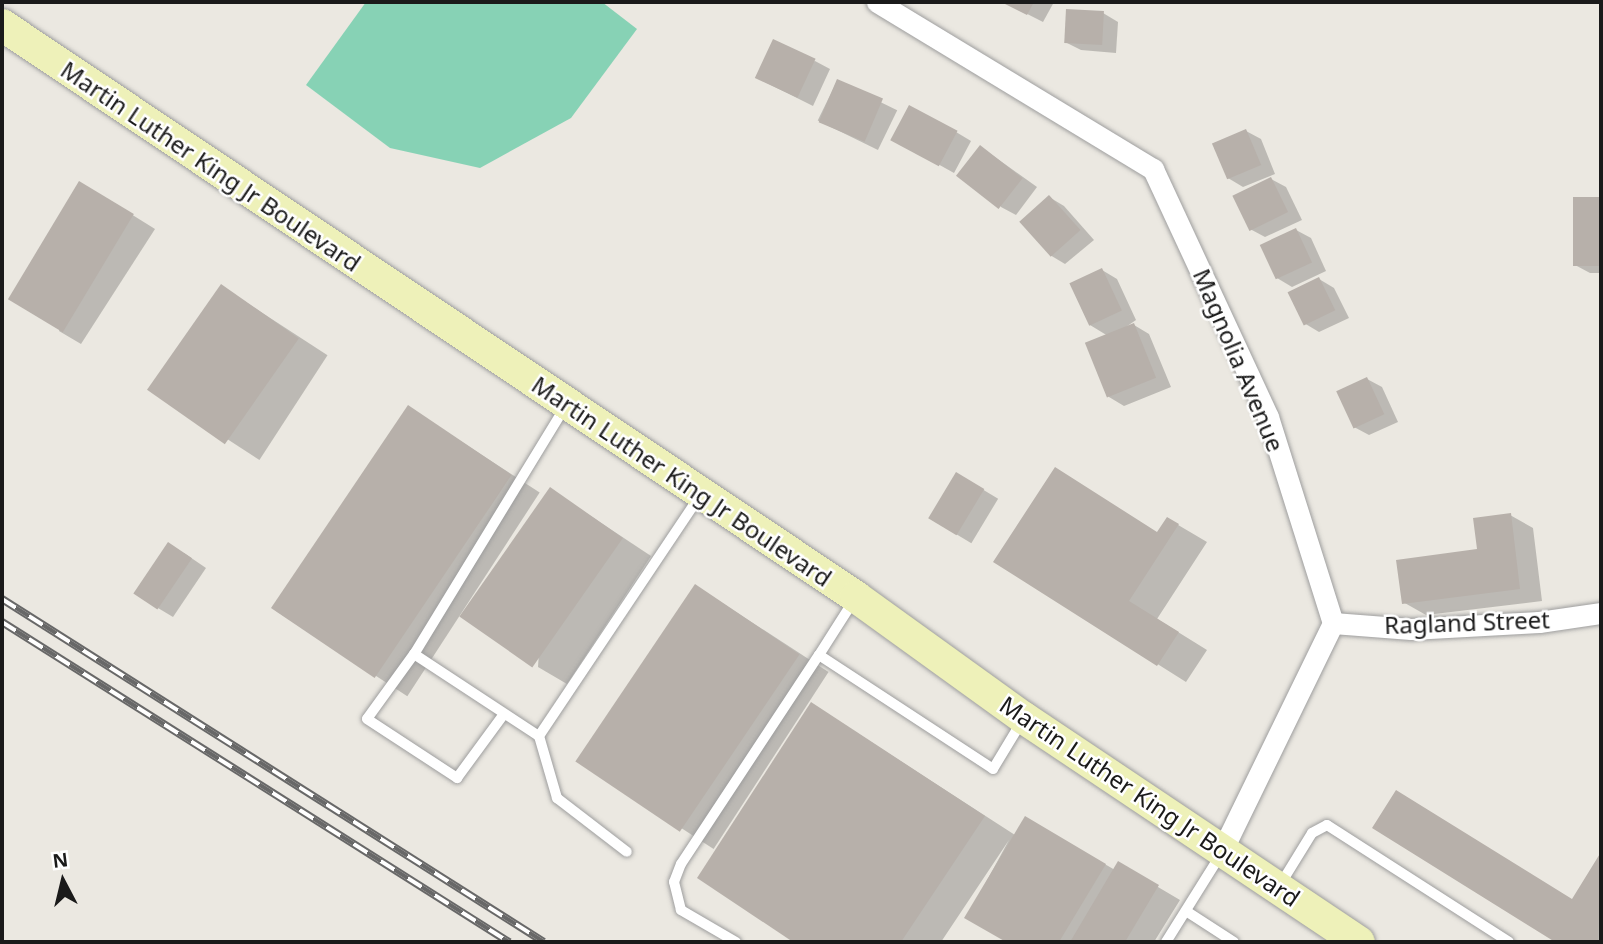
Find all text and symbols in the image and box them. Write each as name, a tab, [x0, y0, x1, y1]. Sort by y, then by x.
street label: Martin Luther King Jr Boulevard	[56, 55, 366, 277]
street label: Magnolia Avenue	[1188, 264, 1290, 456]
street label: Martin Luther King Jr Boulevard	[527, 370, 837, 592]
street label: Ragland Street	[1384, 605, 1550, 639]
street label: Martin Luther King Jr Boulevard	[995, 690, 1305, 912]
north arrow	[28, 846, 98, 916]
text: N	[51, 846, 70, 874]

